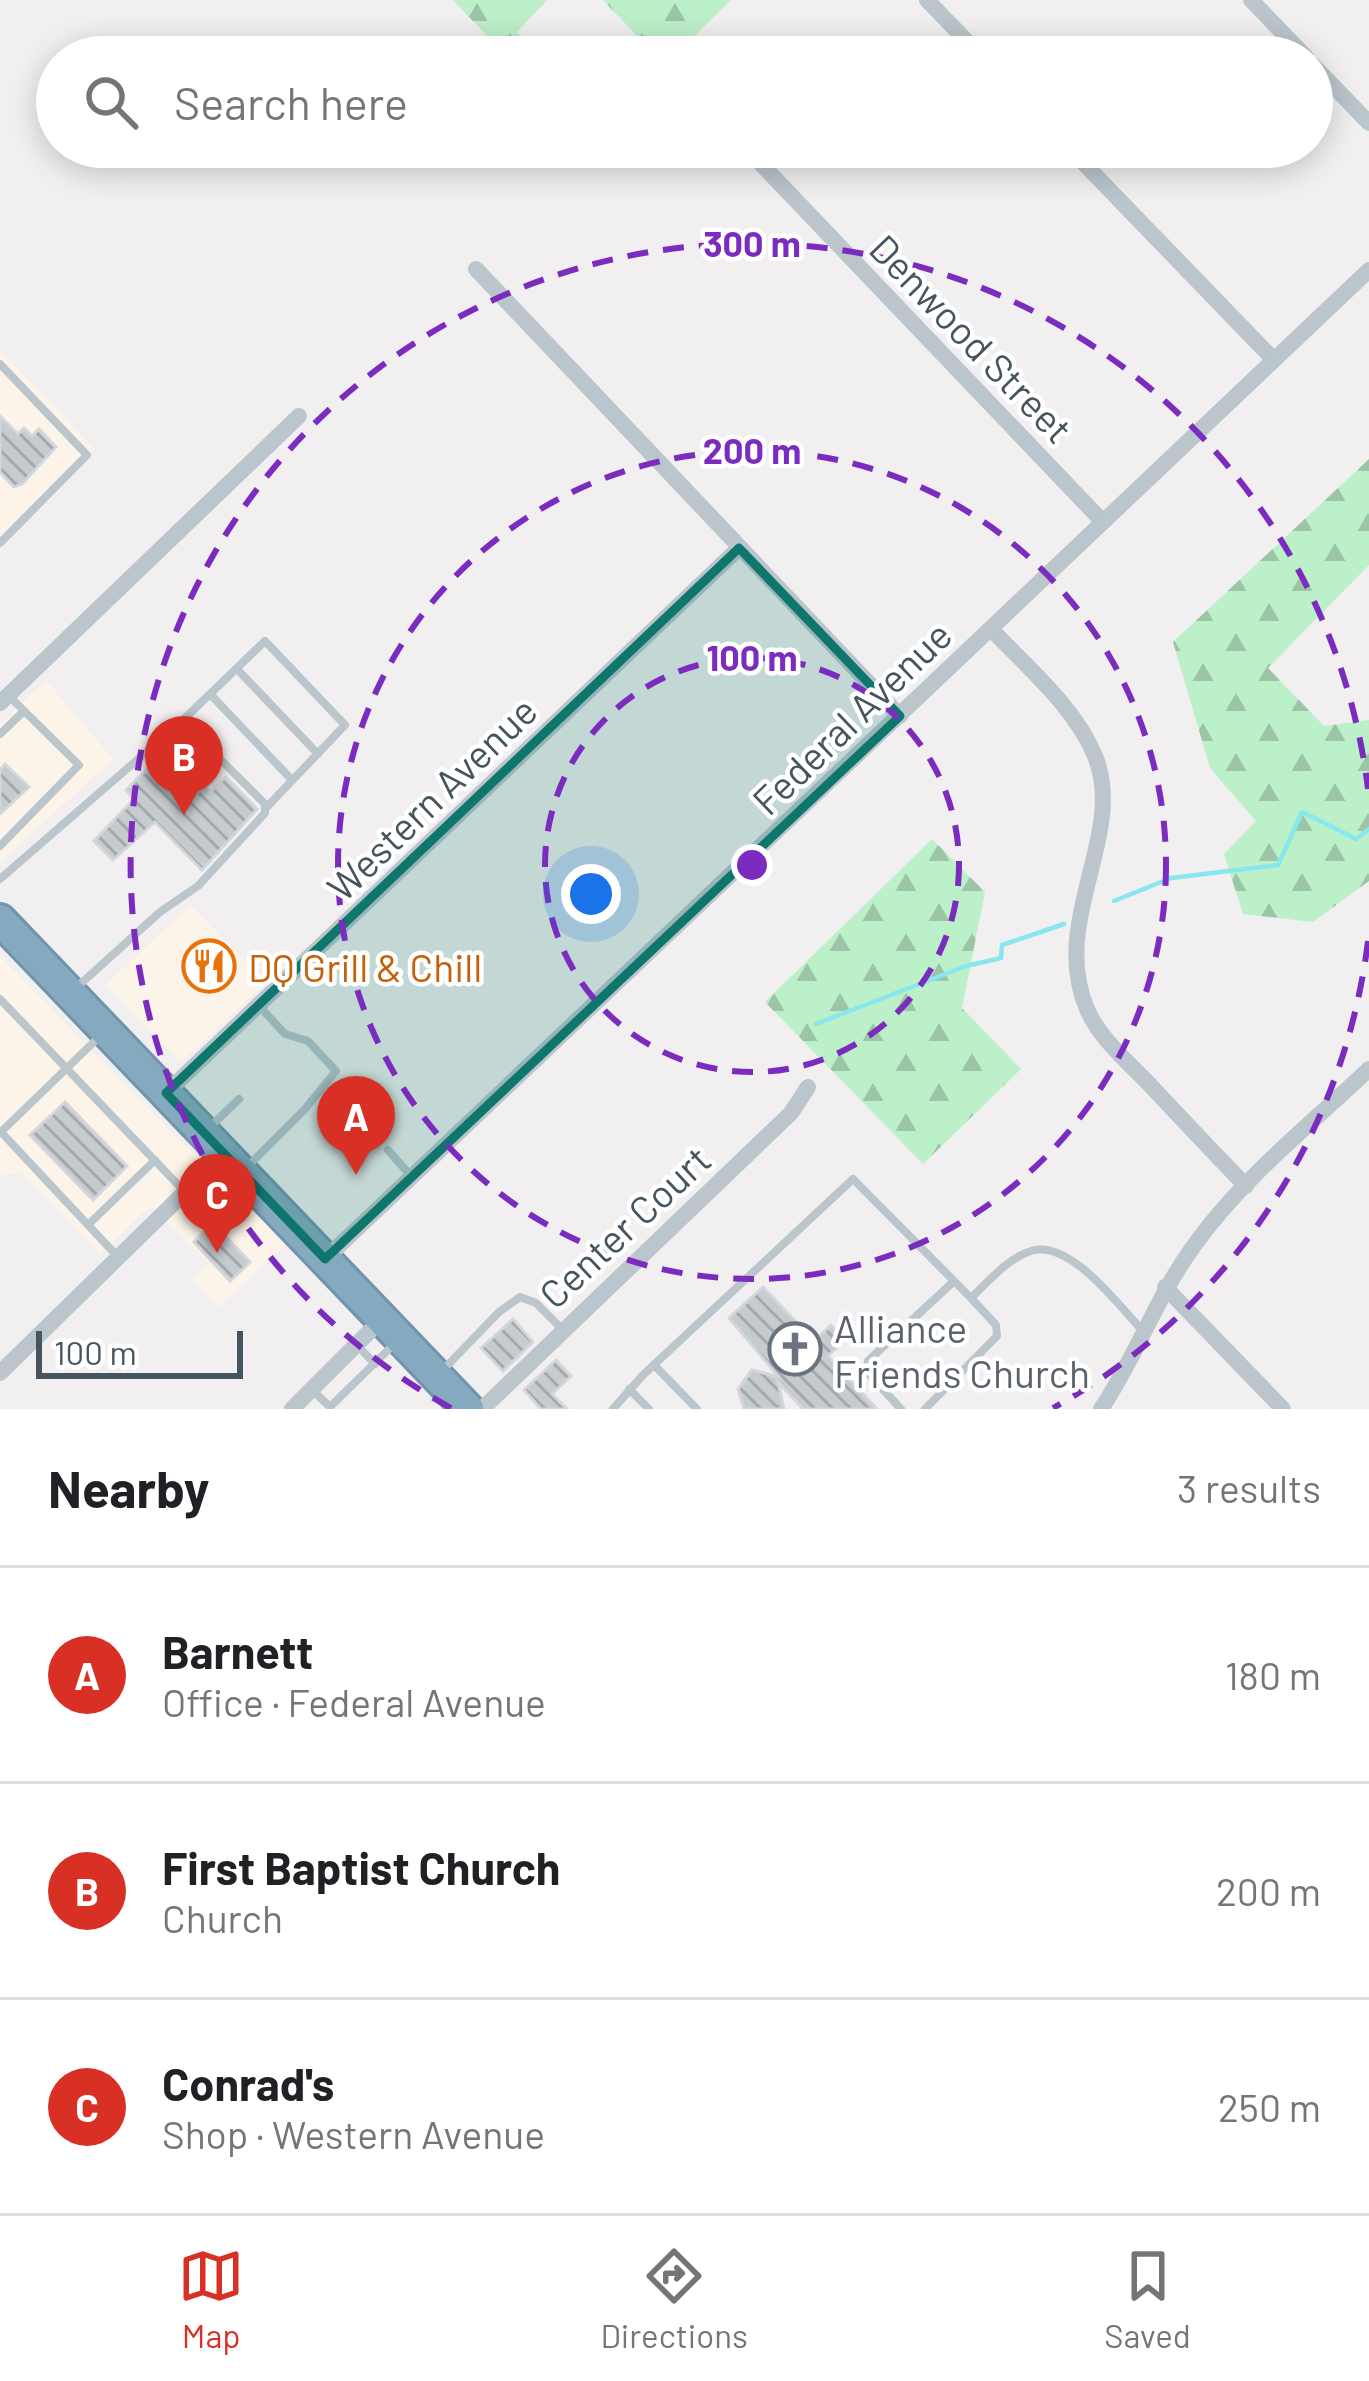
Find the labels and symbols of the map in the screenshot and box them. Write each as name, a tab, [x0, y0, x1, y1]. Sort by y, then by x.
text: 300 m	[703, 221, 801, 264]
street label: Denwood Street	[861, 224, 1083, 452]
text: 200 m	[703, 428, 801, 471]
street label: Federal Avenue	[742, 610, 960, 824]
text: 100 m	[706, 635, 798, 678]
street label: Western Avenue	[317, 686, 545, 910]
pin: B	[145, 716, 223, 815]
centre of rings	[731, 844, 773, 886]
your location	[561, 864, 621, 924]
restaurant icon: DQ Grill & Chill	[181, 938, 237, 994]
place label: DQ Grill & Chill	[248, 943, 482, 990]
pin: A	[317, 1076, 395, 1175]
street label: Center Court	[529, 1135, 719, 1317]
pin: C	[178, 1154, 256, 1253]
place label: Alliance Friends Church	[834, 1304, 1090, 1396]
church icon: Alliance Friends Church	[767, 1321, 823, 1377]
scale bar	[36, 1325, 243, 1378]

